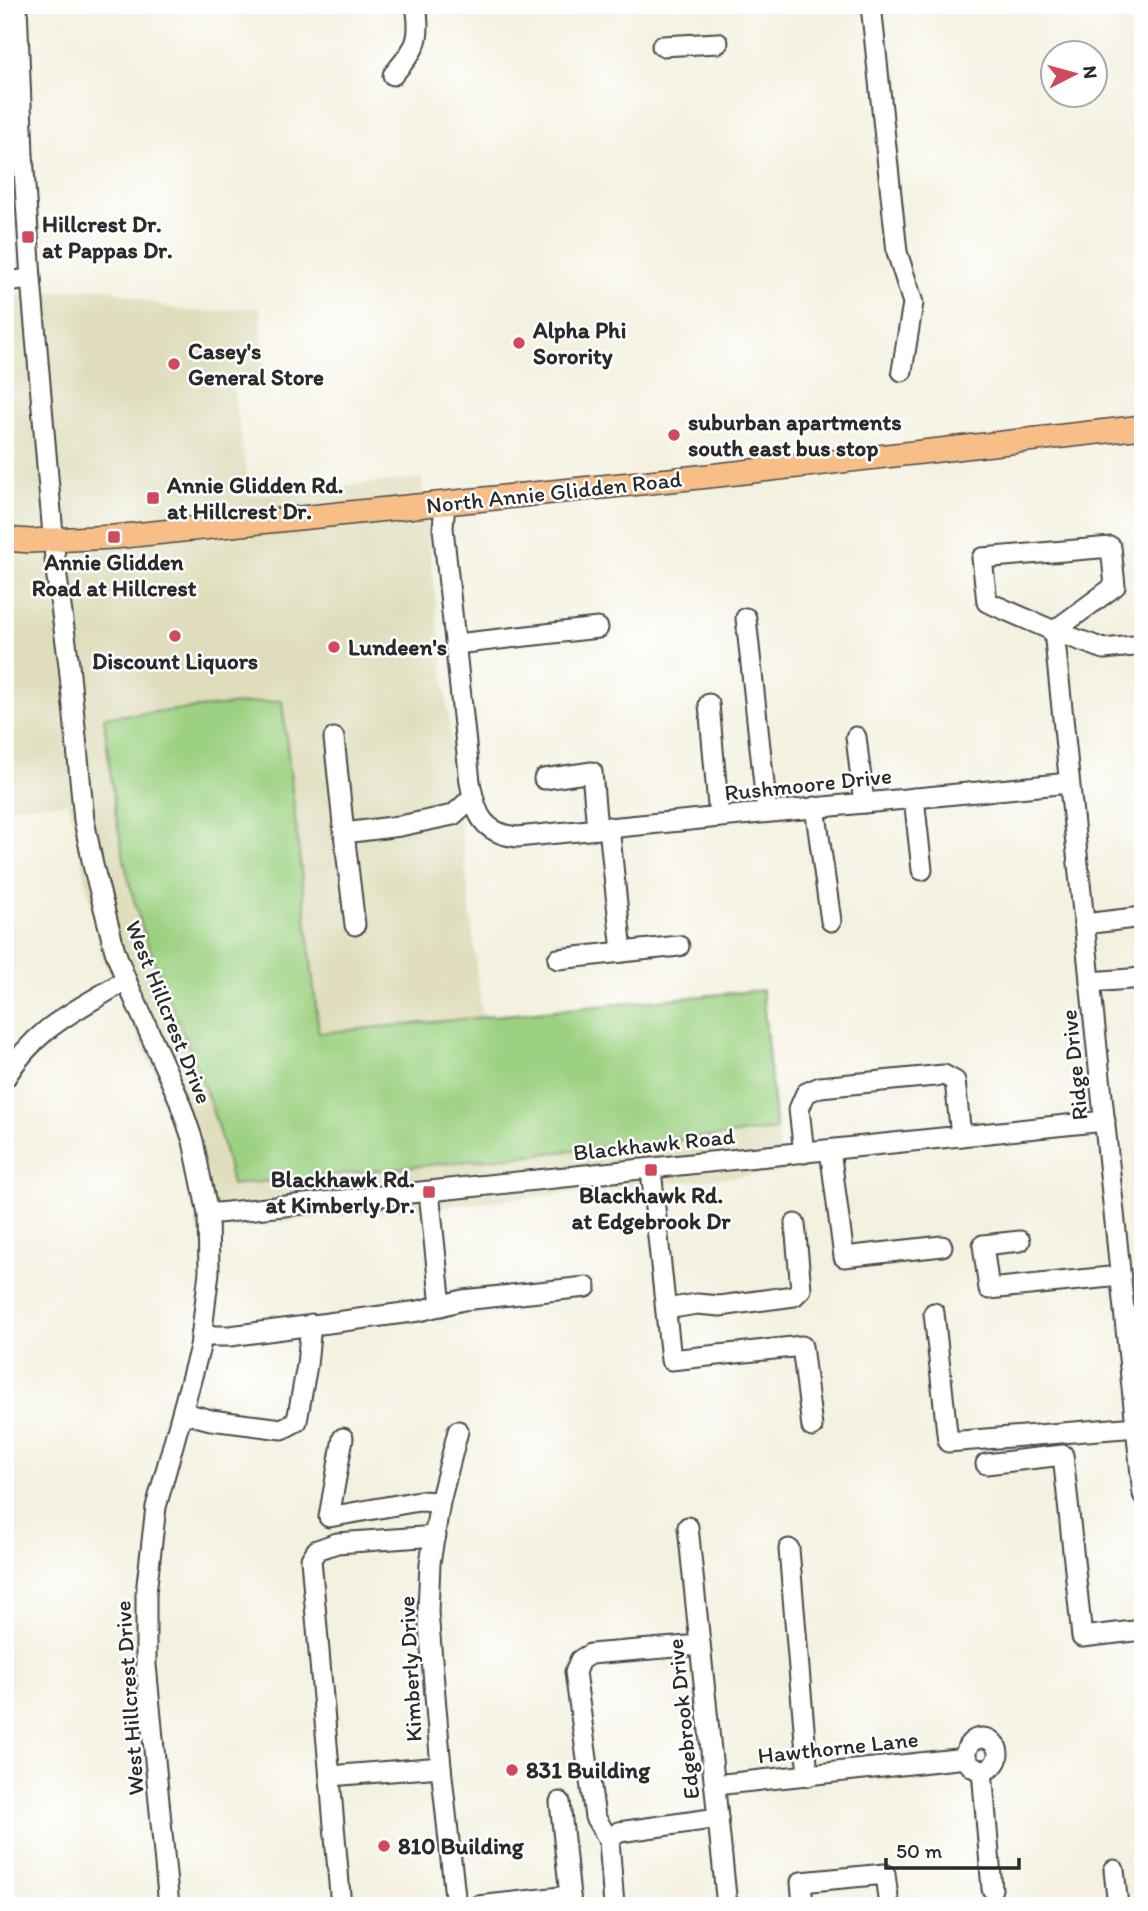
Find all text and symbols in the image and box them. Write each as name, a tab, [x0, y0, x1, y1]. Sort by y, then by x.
north arrow	[1040, 38, 1110, 108]
text: N	[1078, 65, 1103, 80]
place label: Hillcrest Dr. at Pappas Dr.	[42, 210, 173, 264]
marker: Hillcrest Dr. at Pappas Dr.	[20, 229, 36, 245]
place label: Alpha Phi Sorority	[532, 316, 626, 370]
marker: Alpha Phi Sorority	[511, 335, 527, 351]
place label: Casey's General Store	[188, 337, 324, 391]
marker: Casey's General Store	[166, 356, 182, 372]
place label: suburban apartments south east bus stop	[688, 408, 902, 462]
marker: suburban apartments south east bus stop	[666, 427, 682, 443]
street label: North Annie Glidden Road	[425, 465, 684, 519]
place label: Annie Glidden Rd. at Hillcrest Dr.	[166, 471, 343, 525]
marker: Annie Glidden Rd. at Hillcrest Dr.	[145, 490, 161, 506]
marker: Annie Glidden Road at Hillcrest	[106, 529, 122, 545]
place label: Annie Glidden Road at Hillcrest	[32, 548, 197, 602]
marker: Discount Liquors	[167, 628, 183, 644]
place label: Lundeen's	[348, 633, 447, 661]
marker: Lundeen's	[326, 639, 342, 655]
place label: Discount Liquors	[92, 647, 258, 675]
street label: Rushmoore Drive	[723, 761, 893, 807]
street label: West Hillcrest Drive	[119, 916, 219, 1108]
street label: Ridge Drive	[1054, 1008, 1094, 1122]
street label: Blackhawk Road	[572, 1122, 737, 1166]
marker: Blackhawk Rd. at Edgebrook Dr	[643, 1162, 659, 1178]
place label: Blackhawk Rd. at Kimberly Dr.	[265, 1165, 415, 1219]
place label: Blackhawk Rd. at Edgebrook Dr	[572, 1181, 731, 1235]
marker: Blackhawk Rd. at Kimberly Dr.	[421, 1184, 437, 1200]
street label: Kimberly Drive	[392, 1595, 428, 1743]
street label: West Hillcrest Drive	[108, 1600, 150, 1796]
street label: Edgebrook Drive	[661, 1637, 705, 1801]
street label: Hawthorne Lane	[756, 1725, 920, 1769]
place label: 831 Building	[526, 1756, 651, 1784]
marker: 831 Building	[504, 1762, 520, 1778]
scale bar	[886, 1827, 1018, 1871]
place label: 810 Building	[398, 1832, 525, 1860]
marker: 810 Building	[376, 1838, 392, 1854]
text: 50 m	[896, 1838, 943, 1863]

